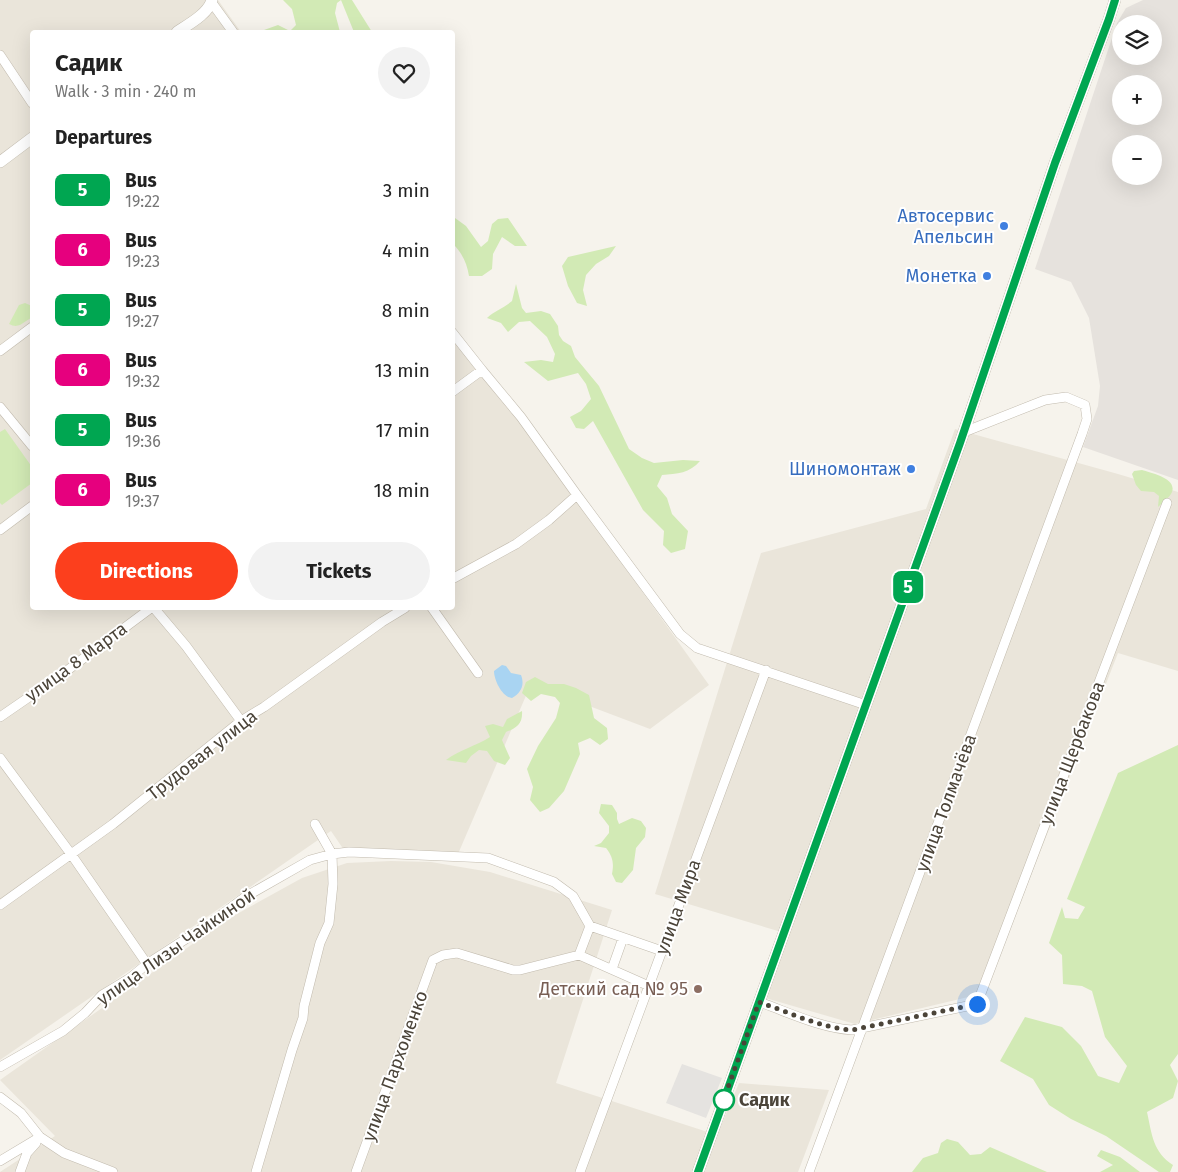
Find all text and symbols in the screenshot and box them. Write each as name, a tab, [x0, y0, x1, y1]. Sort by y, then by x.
map controls	[1112, 15, 1162, 185]
button: layers	[1112, 15, 1162, 65]
button: heart	[378, 47, 430, 99]
text: Садик	[55, 49, 122, 77]
button: +	[1112, 75, 1162, 125]
text: Walk · 3 min · 240 m	[55, 82, 197, 101]
text: Departures	[55, 126, 152, 149]
button: −	[1112, 135, 1162, 185]
text: Bus	[125, 169, 157, 192]
text: 5	[78, 179, 87, 201]
text: 3 min	[383, 179, 430, 202]
text: 19:22	[125, 192, 160, 211]
place label: Автосервис Апельсин	[897, 205, 994, 248]
marker: Автосервис Апельсин	[998, 220, 1010, 232]
text: Bus	[125, 229, 157, 252]
text: 6	[77, 239, 88, 261]
text: 4 min	[382, 239, 430, 262]
text: 19:23	[125, 252, 160, 271]
place label: Монетка	[905, 265, 977, 287]
marker: Монетка	[981, 270, 993, 282]
text: Bus	[125, 289, 157, 312]
text: 5	[78, 299, 87, 321]
text: 8 min	[382, 299, 430, 322]
text: 19:27	[125, 312, 159, 331]
text: Bus	[125, 349, 157, 372]
text: 6	[77, 359, 88, 381]
text: 13 min	[374, 359, 430, 382]
text: 19:32	[125, 372, 160, 391]
text: Bus	[125, 409, 157, 432]
text: 5	[78, 419, 87, 441]
text: 17 min	[376, 419, 430, 442]
text: 19:36	[125, 432, 161, 451]
place label: Шиномонтаж	[789, 458, 901, 480]
marker: Шиномонтаж	[905, 463, 917, 475]
text: Bus	[125, 469, 157, 492]
text: 6	[77, 479, 88, 501]
text: 18 min	[373, 479, 430, 502]
text: 19:37	[125, 492, 159, 511]
button: Directions	[55, 542, 238, 600]
button: Tickets	[248, 542, 430, 600]
line badge: 5	[892, 571, 924, 603]
text: 5	[903, 576, 913, 598]
street label: улица 8 Марта	[21, 618, 131, 706]
street label: улица Щербакова	[1035, 678, 1109, 828]
street label: Трудовая улица	[143, 705, 261, 805]
street label: улица Толмачёва	[911, 731, 981, 875]
street label: улица Мира	[651, 856, 705, 958]
street label: улица Лизы Чайкиной	[93, 884, 259, 1010]
place label: Детский сад № 95	[538, 978, 688, 1000]
marker: Детский сад № 95	[692, 983, 704, 995]
street label: улица Пархоменко	[358, 988, 432, 1144]
your location	[965, 992, 990, 1017]
marker: Садик	[713, 1089, 735, 1111]
place label: Садик	[739, 1089, 790, 1111]

